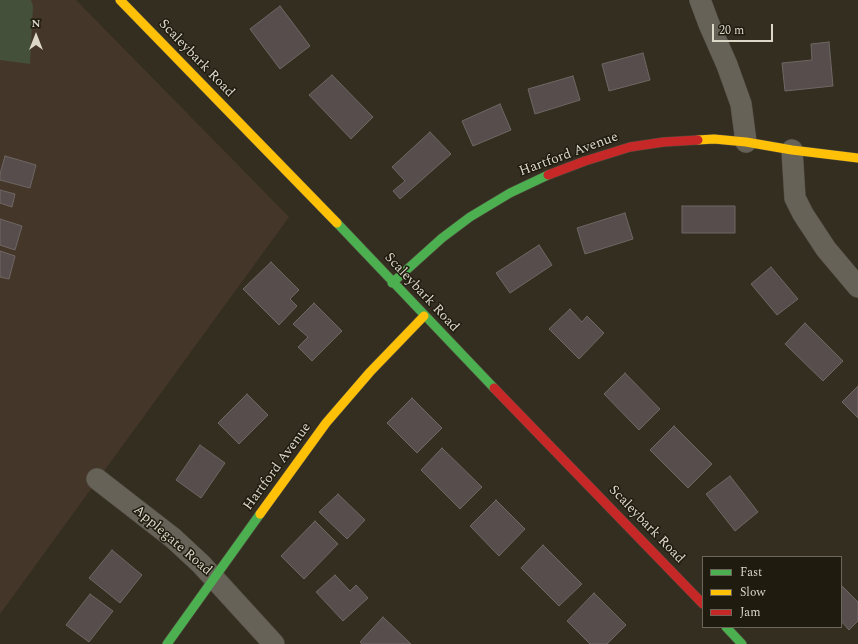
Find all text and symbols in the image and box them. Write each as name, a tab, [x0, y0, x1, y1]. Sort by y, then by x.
text: N	[32, 15, 40, 32]
north arrow	[16, 16, 56, 56]
street label: Scaleybark Road	[155, 16, 237, 102]
scale bar	[714, 16, 775, 42]
text: 20 m	[719, 21, 744, 40]
street label: Hartford Avenue	[517, 129, 621, 181]
street label: Scaleybark Road	[380, 250, 462, 336]
street label: Hartford Avenue	[241, 420, 315, 514]
street label: Scaleybark Road	[605, 482, 687, 568]
street label: Applegate Road	[129, 502, 215, 580]
legend	[702, 556, 842, 628]
text: Fast	[740, 563, 762, 582]
text: Slow	[740, 583, 765, 602]
text: Jam	[740, 603, 761, 622]

